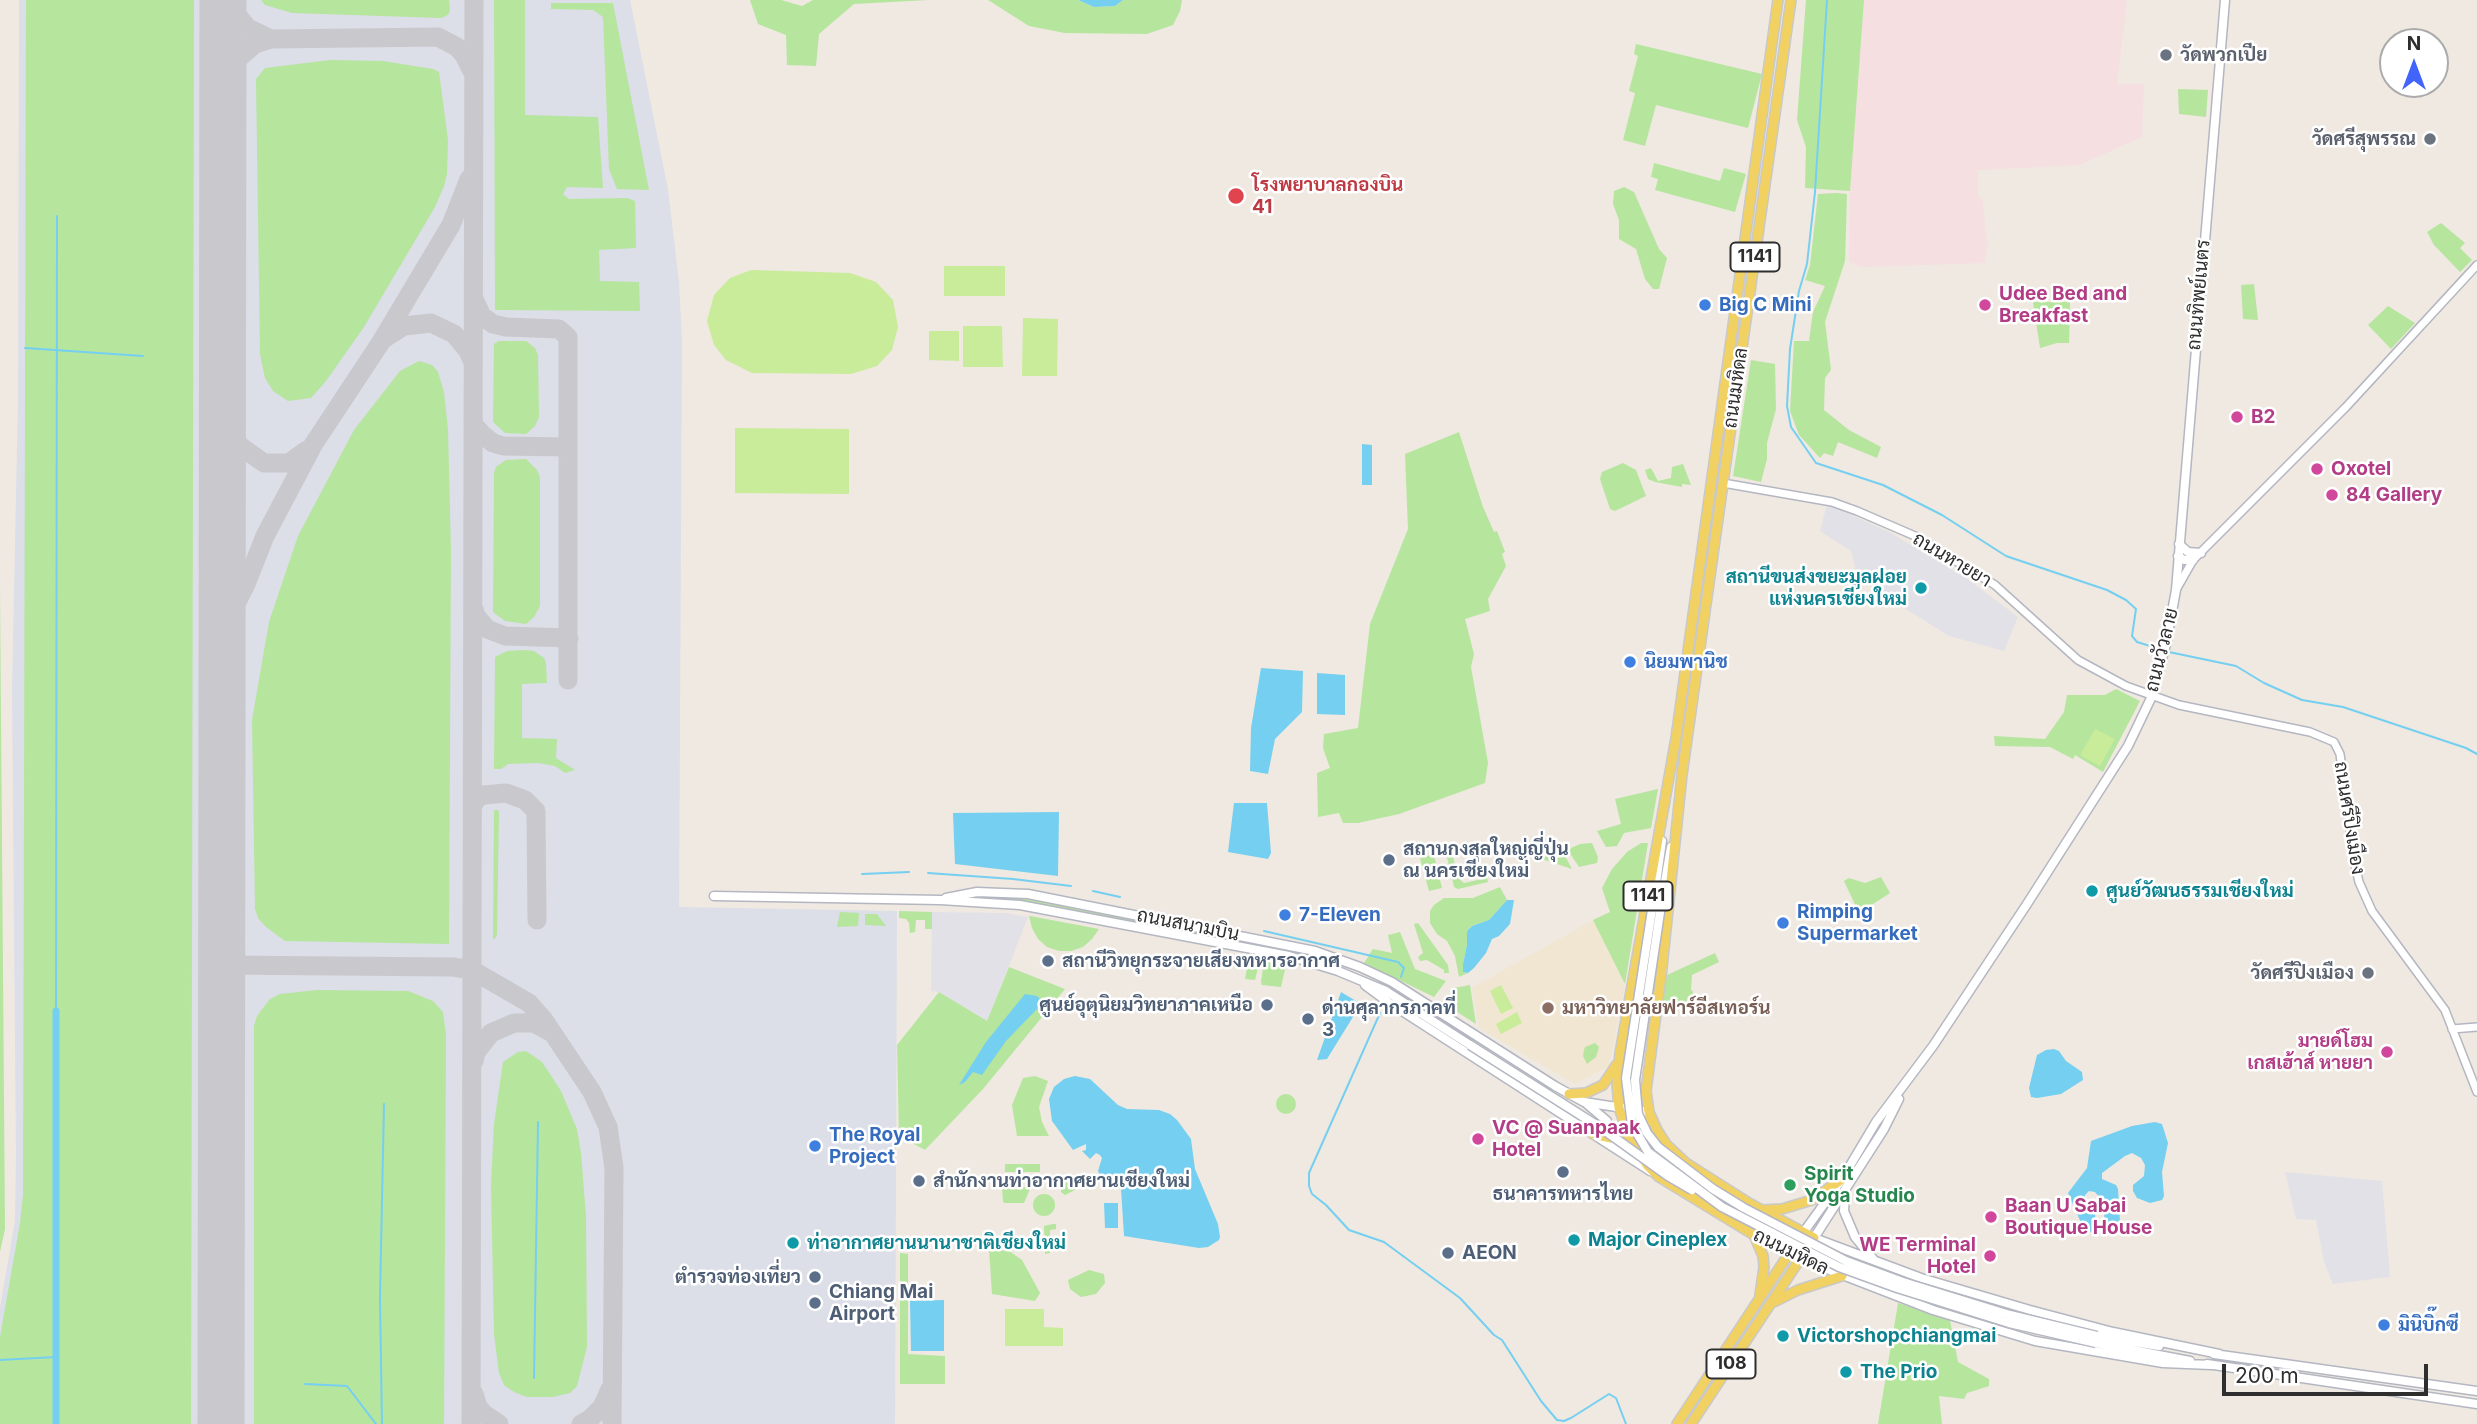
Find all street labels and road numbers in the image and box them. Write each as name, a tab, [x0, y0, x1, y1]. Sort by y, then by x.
street label: ถนนทิพย์เนตร	[2183, 239, 2215, 351]
road number: 1141	[1730, 243, 1780, 272]
street label: ถนนมหิดล	[1719, 346, 1753, 430]
street label: ถนนหายยา	[1909, 528, 1995, 592]
street label: ถนนวัวลาย	[2141, 606, 2183, 694]
street label: ถนนศรีปิงเมือง	[2329, 760, 2369, 876]
road number: 1141	[1624, 882, 1672, 911]
street label: ถนนสนามบิน	[1135, 904, 1241, 946]
street label: ถนนมหิดล	[1749, 1224, 1833, 1280]
road number: 108	[1706, 1350, 1756, 1378]

